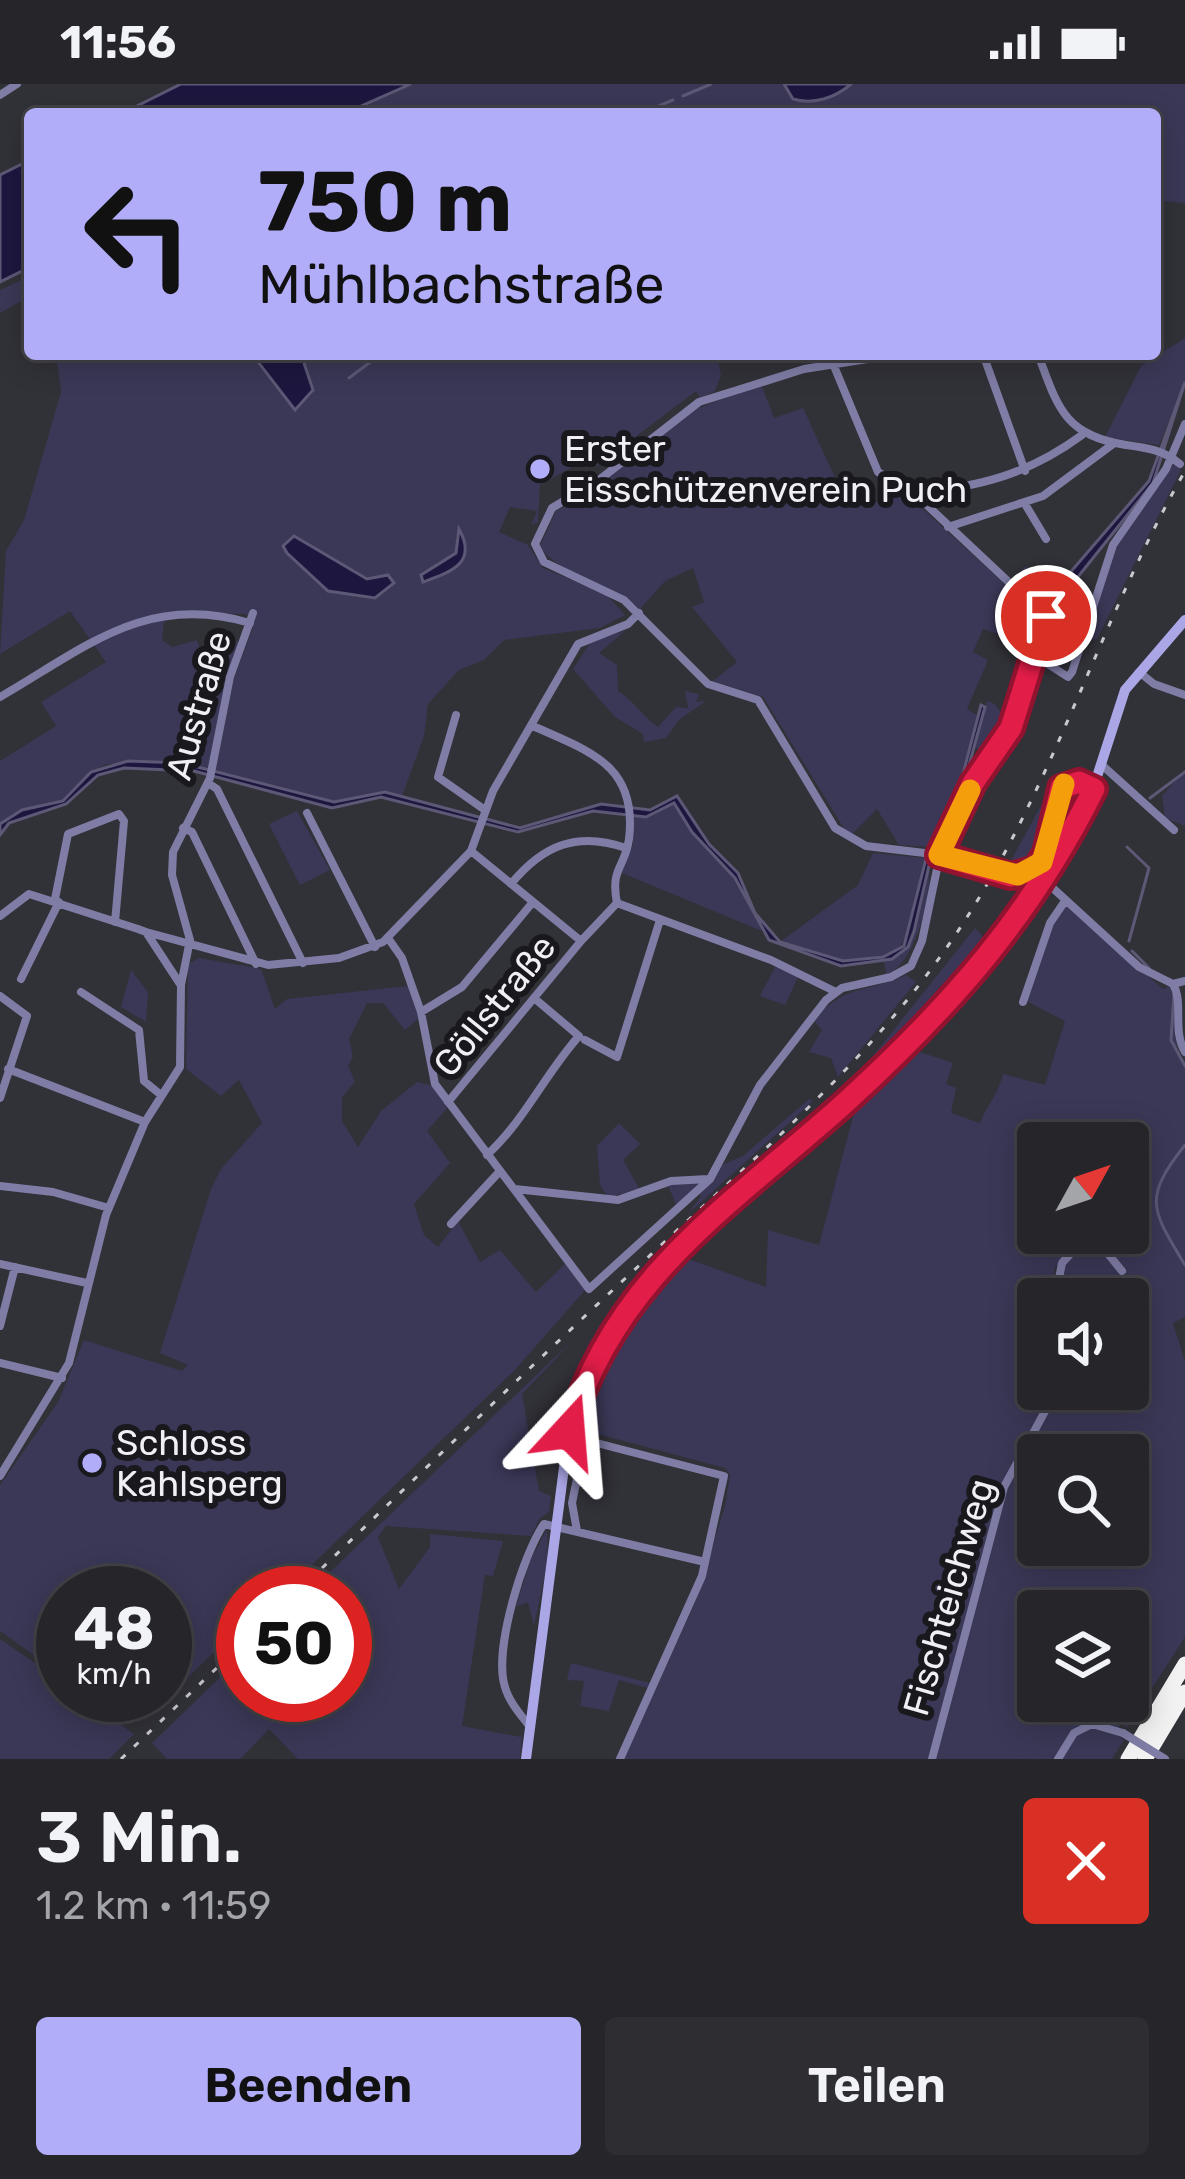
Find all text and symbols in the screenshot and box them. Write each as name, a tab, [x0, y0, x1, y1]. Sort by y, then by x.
text: 11:56	[60, 16, 176, 69]
text: 750 m	[258, 152, 512, 252]
icon: left	[60, 156, 216, 312]
text: Mühlbachstraße	[258, 253, 665, 317]
place label: Erster Eisschützenverein Puch	[564, 427, 967, 511]
marker: Erster Eisschützenverein Puch	[527, 456, 553, 482]
pin	[995, 565, 1097, 667]
icon: arrive	[1013, 583, 1079, 649]
street label: Austraße	[157, 626, 240, 784]
street label: Göllstraße	[424, 926, 565, 1085]
north arrow	[1017, 1122, 1149, 1254]
map controls	[1017, 1122, 1149, 1722]
button: sound	[1017, 1278, 1149, 1410]
position arrow	[506, 1368, 632, 1494]
place label: Schloss Kahlsperg	[116, 1421, 283, 1505]
button: search	[1017, 1434, 1149, 1566]
marker: Schloss Kahlsperg	[79, 1450, 105, 1476]
street label: Fischteichweg	[894, 1474, 1003, 1720]
speed limit sign: 50	[216, 1566, 372, 1722]
button: layers	[1017, 1590, 1149, 1722]
text: 48	[73, 1593, 155, 1664]
text: km/h	[77, 1656, 151, 1692]
text: 3 Min.	[36, 1795, 242, 1880]
button: close	[1023, 1798, 1149, 1924]
text: 1.2 km · 11:59	[36, 1883, 271, 1929]
button: Beenden	[36, 2017, 581, 2155]
button: Teilen	[605, 2017, 1149, 2155]

